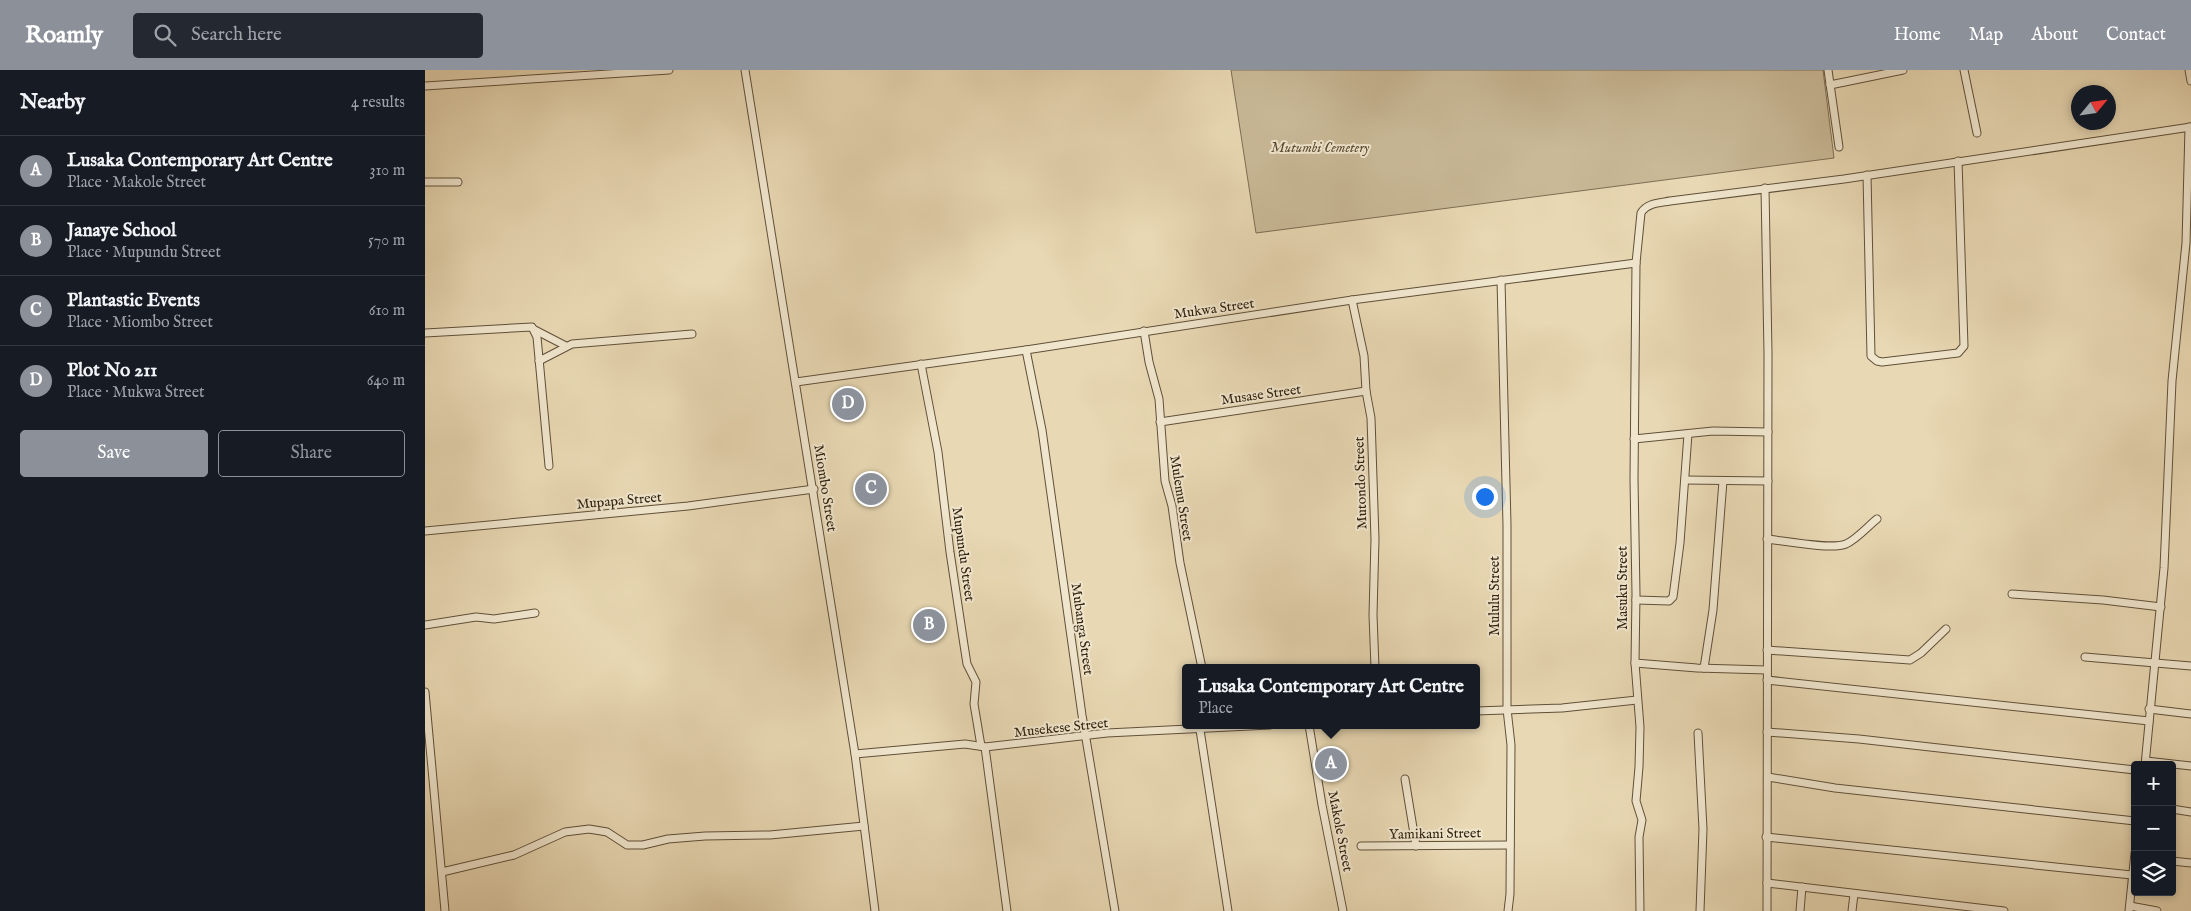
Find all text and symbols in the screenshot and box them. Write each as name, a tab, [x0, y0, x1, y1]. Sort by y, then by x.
search box	[133, 13, 483, 58]
text: Roamly	[25, 20, 103, 51]
icon: search	[151, 21, 179, 49]
text: Search here	[191, 23, 282, 47]
text: Home	[1894, 24, 1941, 47]
text: Map	[1969, 24, 2003, 47]
text: About	[2031, 24, 2078, 47]
text: Contact	[2106, 24, 2166, 47]
north arrow	[2071, 85, 2116, 130]
text: Nearby	[20, 89, 85, 116]
text: 4 results	[351, 93, 405, 113]
park label: Mutumbi Cemetery	[1271, 139, 1370, 157]
text: Lusaka Contemporary Art Centre	[67, 149, 333, 173]
text: A	[31, 161, 41, 181]
text: 310 m	[369, 161, 405, 181]
text: Place · Makole Street	[67, 173, 206, 193]
text: Janaye School	[67, 219, 176, 243]
text: B	[31, 231, 41, 251]
text: 570 m	[368, 231, 405, 251]
text: Place · Mupundu Street	[67, 243, 221, 263]
text: Plantastic Events	[67, 289, 200, 313]
street label: Mukwa Street	[1173, 294, 1256, 324]
text: C	[30, 301, 42, 321]
text: 610 m	[369, 301, 405, 321]
text: Place · Miombo Street	[67, 313, 213, 333]
text: Plot No 211	[67, 359, 157, 383]
text: D	[30, 371, 42, 391]
text: 640 m	[367, 371, 405, 391]
street label: Musase Street	[1220, 380, 1302, 410]
text: Place · Mukwa Street	[67, 383, 205, 403]
pin: D	[832, 385, 864, 423]
button: Save	[20, 430, 208, 477]
button: Share	[218, 430, 405, 477]
street label: Mutondo Street	[1350, 436, 1372, 530]
street label: Miombo Street	[809, 443, 841, 533]
street label: Mulemu Street	[1165, 454, 1197, 542]
pin: C	[855, 470, 887, 508]
your location	[1472, 484, 1498, 510]
street label: Mupapa Street	[576, 488, 663, 514]
street label: Mupundu Street	[947, 506, 979, 603]
street label: Masuku Street	[1614, 546, 1632, 630]
street label: Mululu Street	[1486, 556, 1504, 636]
street label: Mubanga Street	[1067, 582, 1097, 677]
pin: B	[913, 606, 945, 644]
popup	[1182, 664, 1480, 729]
text: Lusaka Contemporary Art Centre	[1198, 675, 1464, 699]
text: Place	[1198, 699, 1233, 719]
street label: Musekese Street	[1013, 714, 1109, 742]
pin: A	[1315, 745, 1347, 783]
map controls	[2131, 761, 2176, 896]
button: +	[2131, 761, 2176, 806]
street label: Makole Street	[1323, 789, 1357, 873]
button: −	[2131, 806, 2176, 851]
street label: Yamikani Street	[1389, 824, 1482, 844]
button: layers	[2131, 851, 2176, 896]

